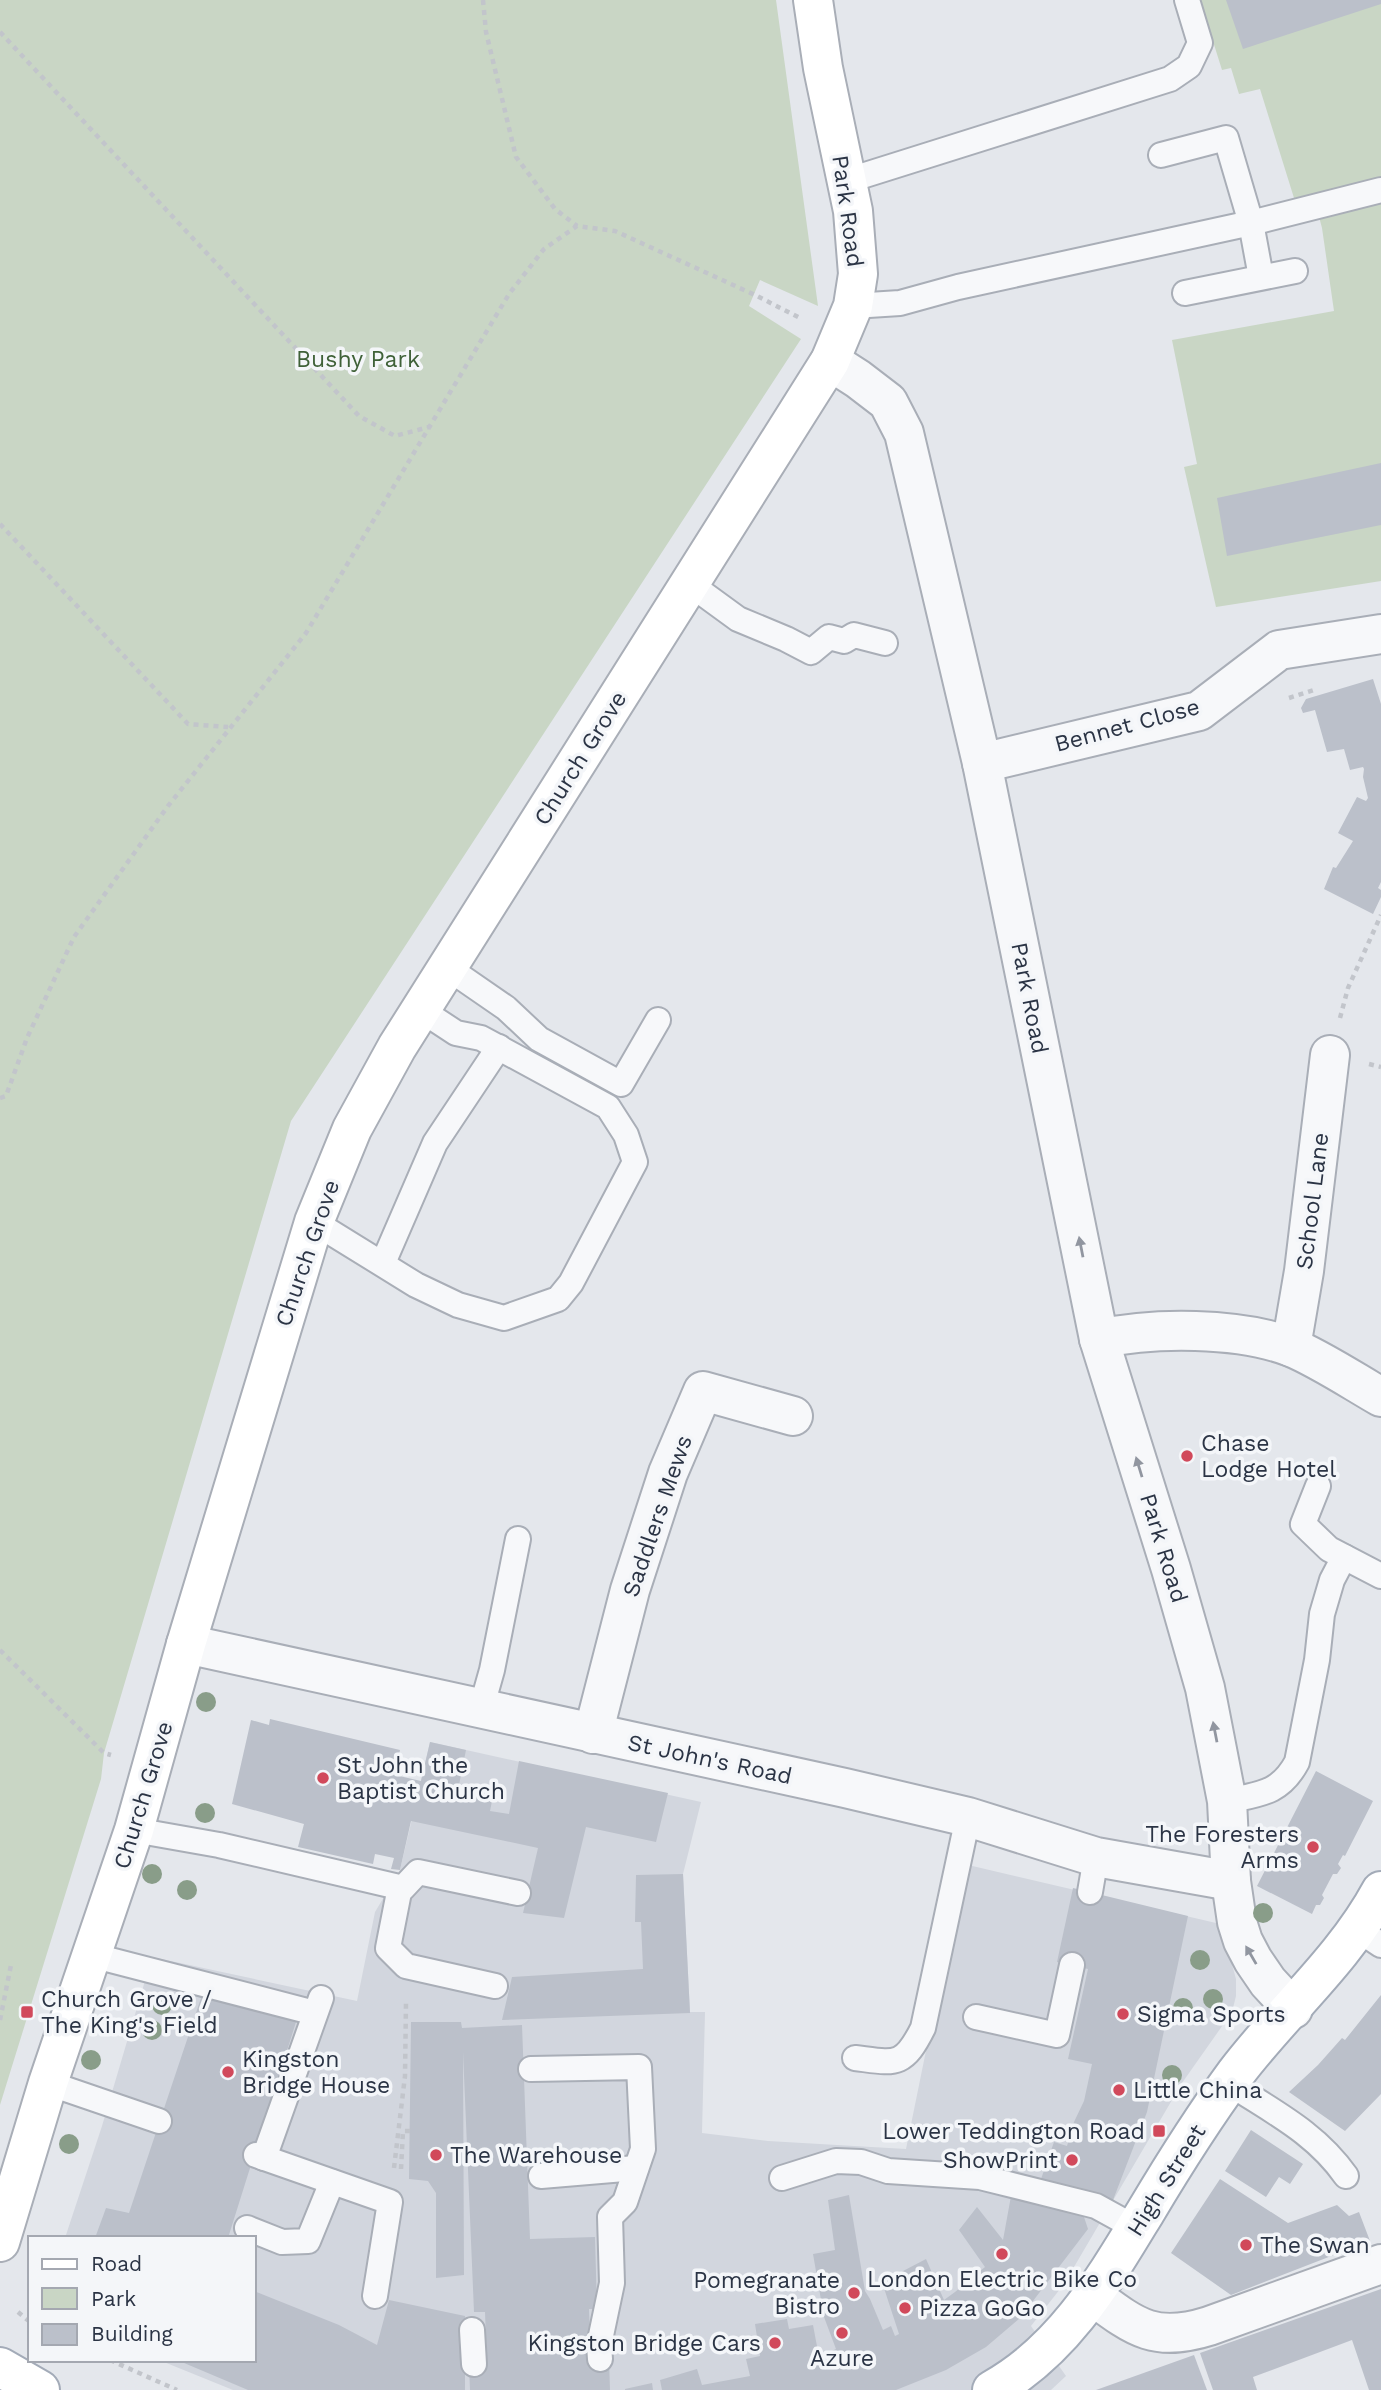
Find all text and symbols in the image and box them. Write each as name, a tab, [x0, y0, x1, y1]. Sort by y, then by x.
street label: Park Road	[826, 153, 869, 269]
park label: Bushy Park	[296, 346, 420, 373]
street label: Church Grove	[528, 686, 632, 830]
street label: Bennet Close	[1052, 693, 1203, 758]
street label: Park Road	[1005, 940, 1054, 1056]
street label: School Lane	[1291, 1131, 1334, 1271]
street label: Church Grove	[270, 1176, 345, 1330]
one-way arrow	[1075, 1236, 1086, 1258]
place label: Chase Lodge Hotel	[1201, 1430, 1336, 1483]
street label: Saddlers Mews	[617, 1432, 698, 1601]
marker: Chase Lodge Hotel	[1179, 1448, 1195, 1464]
one-way arrow	[1134, 1456, 1144, 1477]
street label: Park Road	[1134, 1490, 1193, 1606]
street label: Church Grove	[108, 1718, 179, 1872]
one-way arrow	[1209, 1721, 1220, 1743]
street label: St John's Road	[625, 1729, 795, 1790]
place label: St John the Baptist Church	[337, 1752, 505, 1805]
marker: St John the Baptist Church	[315, 1770, 331, 1786]
place label: The Foresters Arms	[1145, 1821, 1299, 1874]
marker: The Foresters Arms	[1305, 1839, 1321, 1855]
one-way arrow	[1245, 1945, 1257, 1965]
place label: Church Grove / The King's Field	[41, 1986, 218, 2039]
place label: Sigma Sports	[1137, 2001, 1286, 2028]
marker: Church Grove / The King's Field	[19, 2004, 35, 2020]
marker: Sigma Sports	[1115, 2006, 1131, 2022]
place label: Kingston Bridge House	[242, 2046, 390, 2099]
marker: Kingston Bridge House	[220, 2064, 236, 2080]
place label: Little China	[1133, 2077, 1262, 2104]
marker: Little China	[1111, 2082, 1127, 2098]
place label: Lower Teddington Road	[882, 2118, 1145, 2145]
street label: High Street	[1121, 2119, 1212, 2241]
marker: Lower Teddington Road	[1151, 2123, 1167, 2139]
place label: The Warehouse	[450, 2142, 622, 2169]
marker: The Warehouse	[428, 2147, 444, 2163]
place label: ShowPrint	[943, 2147, 1058, 2174]
marker: ShowPrint	[1064, 2152, 1080, 2168]
place label: The Swan	[1260, 2232, 1370, 2259]
legend	[28, 2236, 256, 2362]
marker: The Swan	[1238, 2237, 1254, 2253]
marker: London Electric Bike Co	[994, 2246, 1010, 2262]
text: Road	[91, 2251, 142, 2276]
place label: London Electric Bike Co	[867, 2266, 1137, 2293]
place label: Pomegranate Bistro	[693, 2267, 840, 2320]
marker: Pomegranate Bistro	[846, 2285, 862, 2301]
text: Park	[91, 2286, 136, 2311]
place label: Pizza GoGo	[919, 2295, 1045, 2322]
marker: Pizza GoGo	[897, 2300, 913, 2316]
text: Building	[91, 2321, 173, 2346]
marker: Azure	[834, 2325, 850, 2341]
place label: Kingston Bridge Cars	[528, 2330, 761, 2357]
marker: Kingston Bridge Cars	[767, 2335, 783, 2351]
place label: Azure	[810, 2345, 874, 2372]

